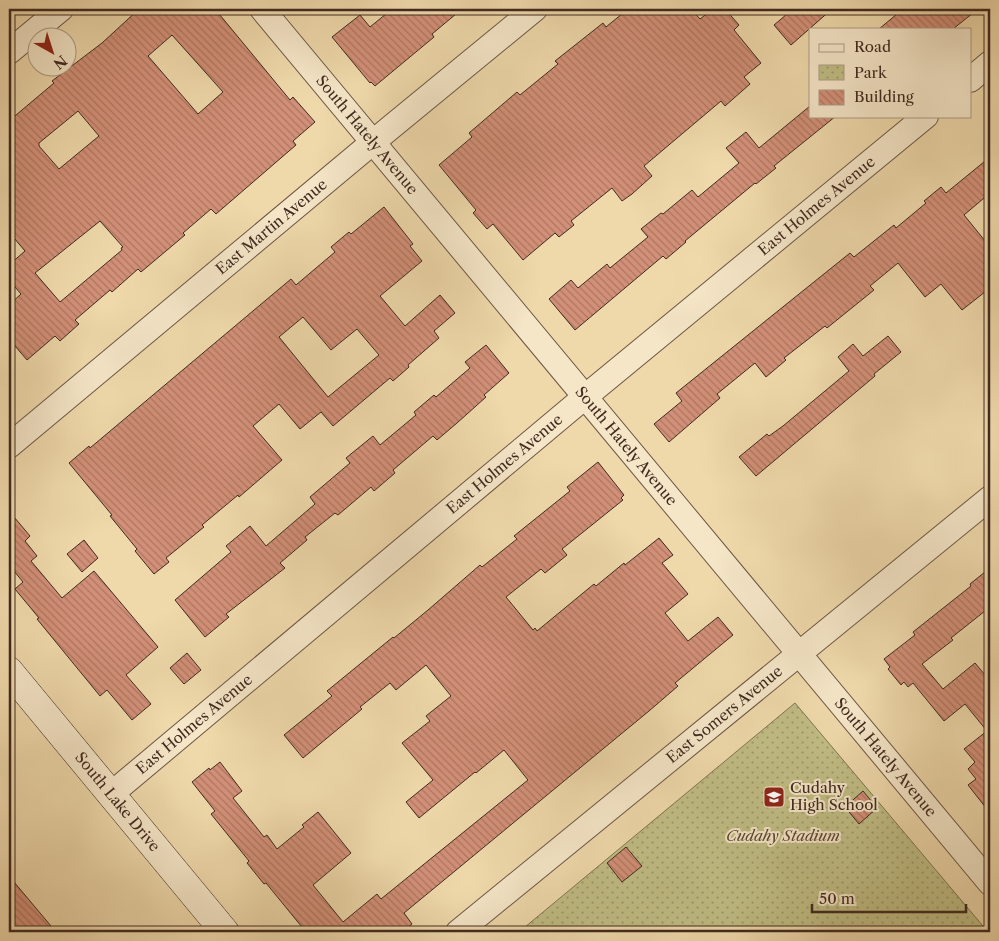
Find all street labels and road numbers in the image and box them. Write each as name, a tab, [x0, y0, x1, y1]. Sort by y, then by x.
street label: South Hately Avenue	[312, 71, 422, 198]
street label: East Holmes Avenue	[754, 152, 879, 259]
street label: East Martin Avenue	[212, 175, 331, 278]
street label: South Hately Avenue	[571, 382, 682, 509]
street label: East Holmes Avenue	[442, 410, 566, 518]
street label: East Somers Avenue	[662, 661, 786, 767]
street label: East Holmes Avenue	[132, 670, 256, 778]
street label: South Hately Avenue	[831, 694, 941, 821]
street label: South Lake Drive	[71, 748, 164, 855]

